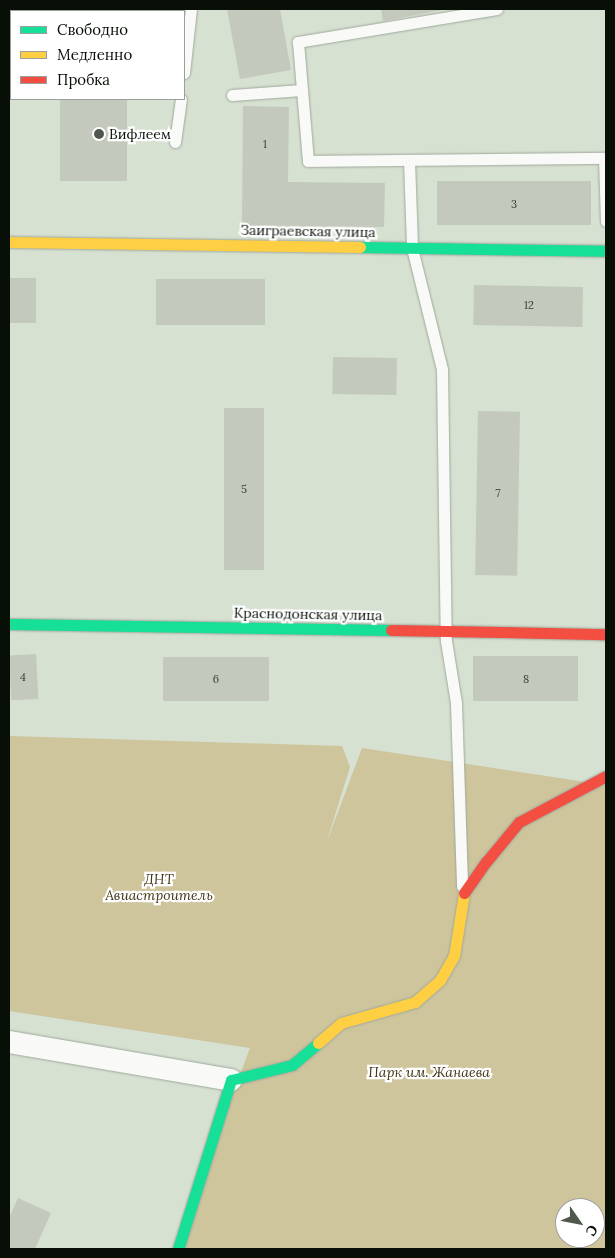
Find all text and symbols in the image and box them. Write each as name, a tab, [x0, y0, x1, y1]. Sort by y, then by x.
legend	[10, 10, 185, 100]
text: Свободно	[57, 20, 128, 39]
text: Медленно	[57, 45, 132, 64]
text: Пробка	[57, 70, 110, 89]
place label: Вифлеем	[109, 126, 171, 142]
marker: Вифлеем	[93, 128, 105, 140]
house number: 1	[263, 137, 267, 151]
house number: 3	[511, 197, 517, 211]
street label: Заиграевская улица	[240, 221, 376, 241]
house number: 12	[524, 298, 534, 312]
house number: 5	[241, 482, 247, 496]
house number: 7	[495, 486, 501, 500]
street label: Краснодонская улица	[234, 604, 382, 624]
house number: 4	[20, 670, 26, 684]
house number: 6	[213, 672, 219, 686]
house number: 8	[523, 672, 529, 686]
park label: ДНТ Авиастроитель	[105, 871, 213, 904]
park label: Парк им. Жанаева	[368, 1064, 490, 1080]
north arrow	[555, 1198, 605, 1248]
text: С	[582, 1222, 602, 1240]

